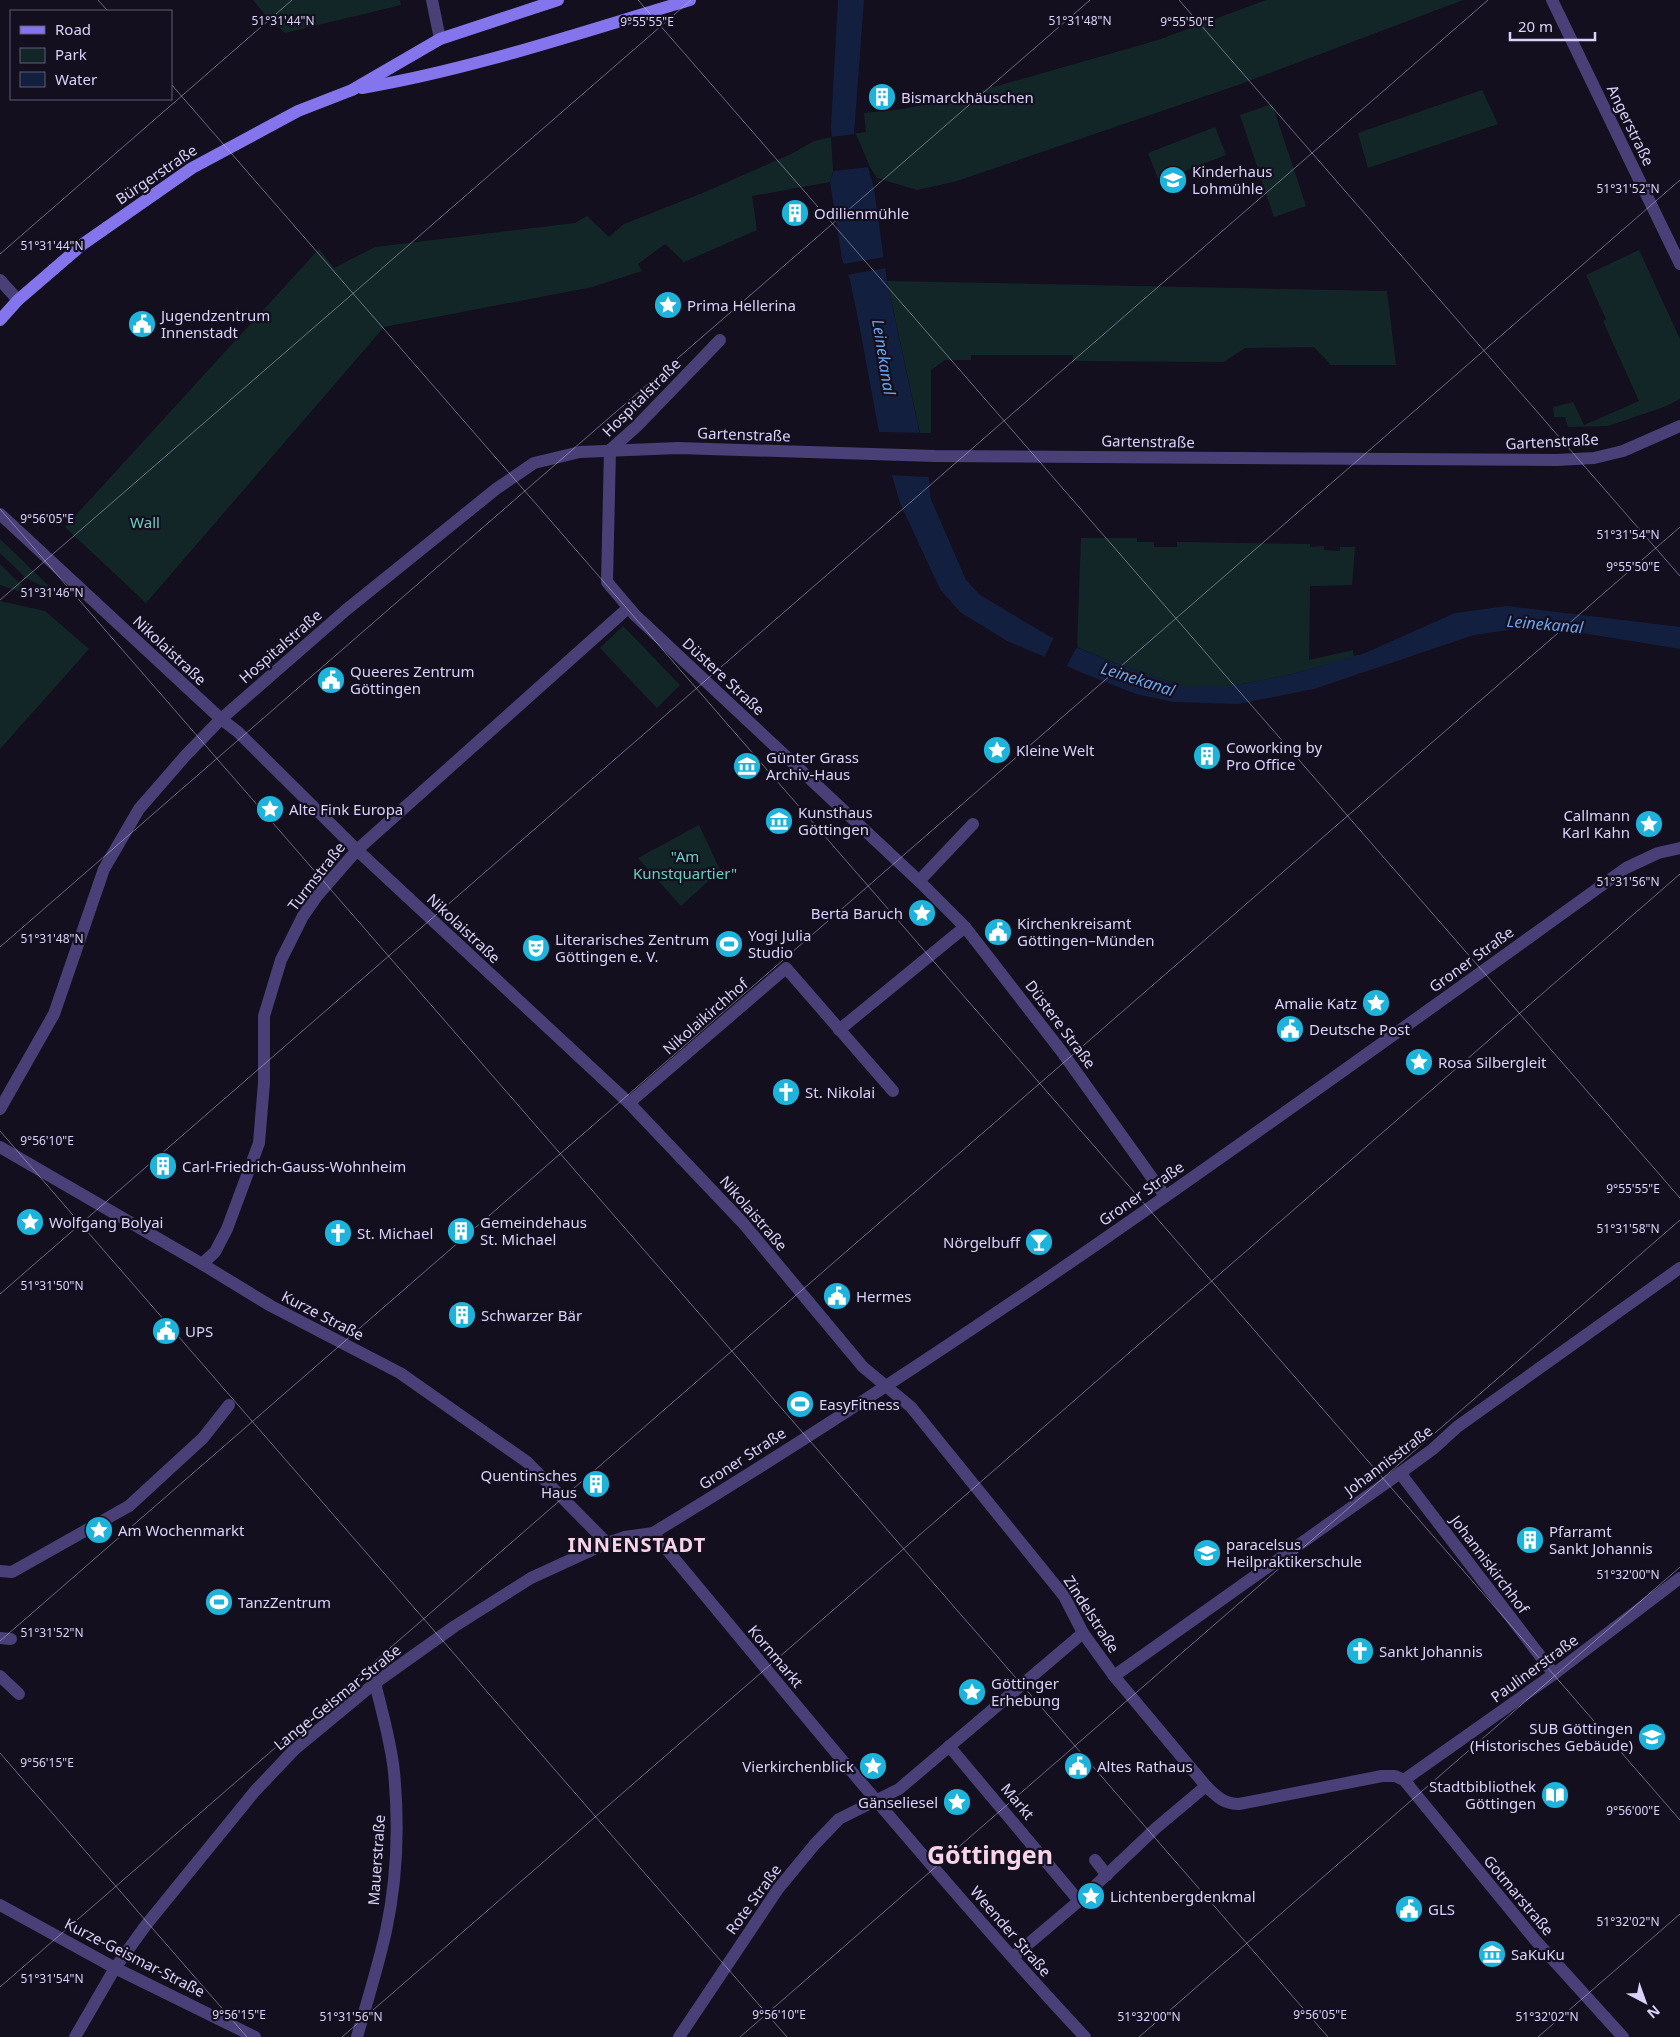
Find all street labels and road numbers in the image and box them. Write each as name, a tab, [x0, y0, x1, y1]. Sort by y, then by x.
street label: Angerstraße	[1603, 81, 1659, 169]
street label: Bürgerstraße	[112, 139, 200, 209]
street label: Hospitalstraße	[598, 354, 684, 440]
street label: Gartenstraße	[697, 422, 791, 446]
street label: Gartenstraße	[1505, 429, 1599, 453]
street label: Gartenstraße	[1101, 430, 1195, 452]
street label: Hospitalstraße	[235, 605, 325, 687]
street label: Nikolaistraße	[129, 611, 211, 689]
street label: Düstere Straße	[679, 633, 769, 719]
street label: Turmstraße	[283, 838, 349, 914]
street label: Nikolaistraße	[423, 889, 505, 967]
street label: Groner Straße	[1425, 922, 1517, 996]
street label: Nikolaikirchhof	[658, 973, 752, 1058]
street label: Düstere Straße	[1021, 976, 1101, 1072]
street label: Groner Straße	[1094, 1156, 1188, 1230]
street label: Nikolaistraße	[716, 1171, 792, 1255]
street label: Kurze Straße	[278, 1286, 368, 1344]
street label: Johannisstraße	[1338, 1420, 1436, 1501]
street label: Groner Straße	[695, 1422, 789, 1494]
street label: Johanniskirchhof	[1445, 1509, 1534, 1618]
street label: Zindelstraße	[1060, 1572, 1124, 1656]
street label: Kornmarkt	[744, 1621, 808, 1692]
street label: Paulinerstraße	[1486, 1630, 1582, 1706]
street label: Lange-Geismar-Straße	[269, 1640, 405, 1754]
street label: Markt	[997, 1779, 1039, 1824]
street label: Mauerstraße	[363, 1814, 389, 1906]
street label: Gotmarstraße	[1480, 1851, 1558, 1939]
street label: Rote Straße	[721, 1860, 785, 1938]
street label: Weender Straße	[966, 1882, 1056, 1980]
street label: Kurze-Geismar-Straße	[61, 1913, 209, 2001]

